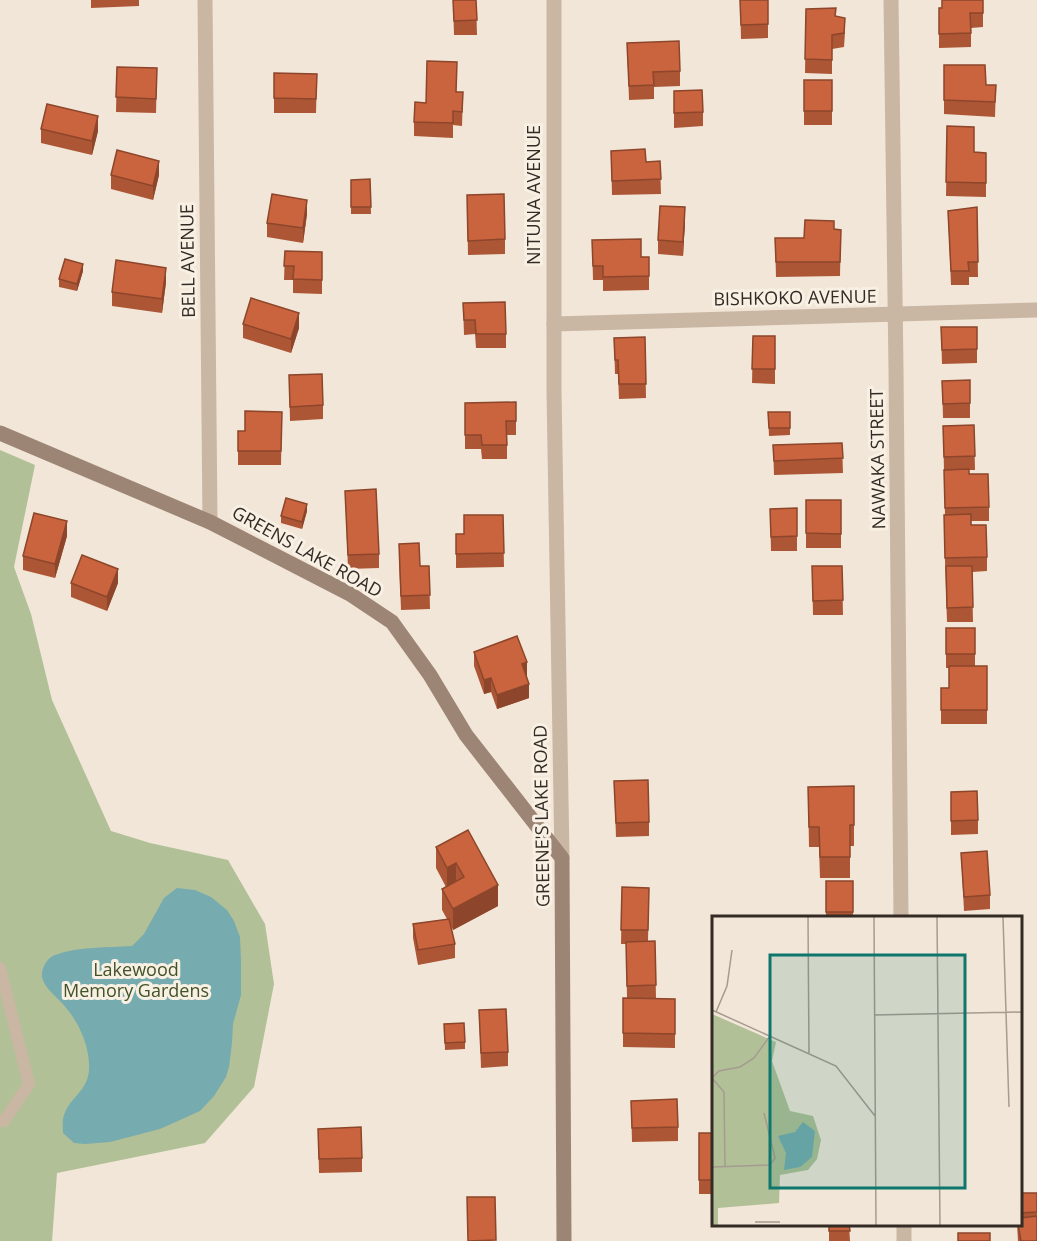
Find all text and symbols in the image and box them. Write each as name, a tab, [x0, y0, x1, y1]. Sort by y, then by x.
street label: NITUNA AVENUE	[521, 125, 545, 265]
street label: BELL AVENUE	[174, 204, 200, 318]
street label: BISHKOKO AVENUE	[713, 284, 877, 310]
street label: NAWAKA STREET	[864, 388, 890, 530]
street label: GREENS LAKE ROAD	[228, 500, 387, 602]
street label: GREENE'S LAKE ROAD	[527, 725, 555, 907]
inset map	[712, 916, 1022, 1226]
park label: Lakewood Memory Gardens	[63, 957, 209, 1002]

